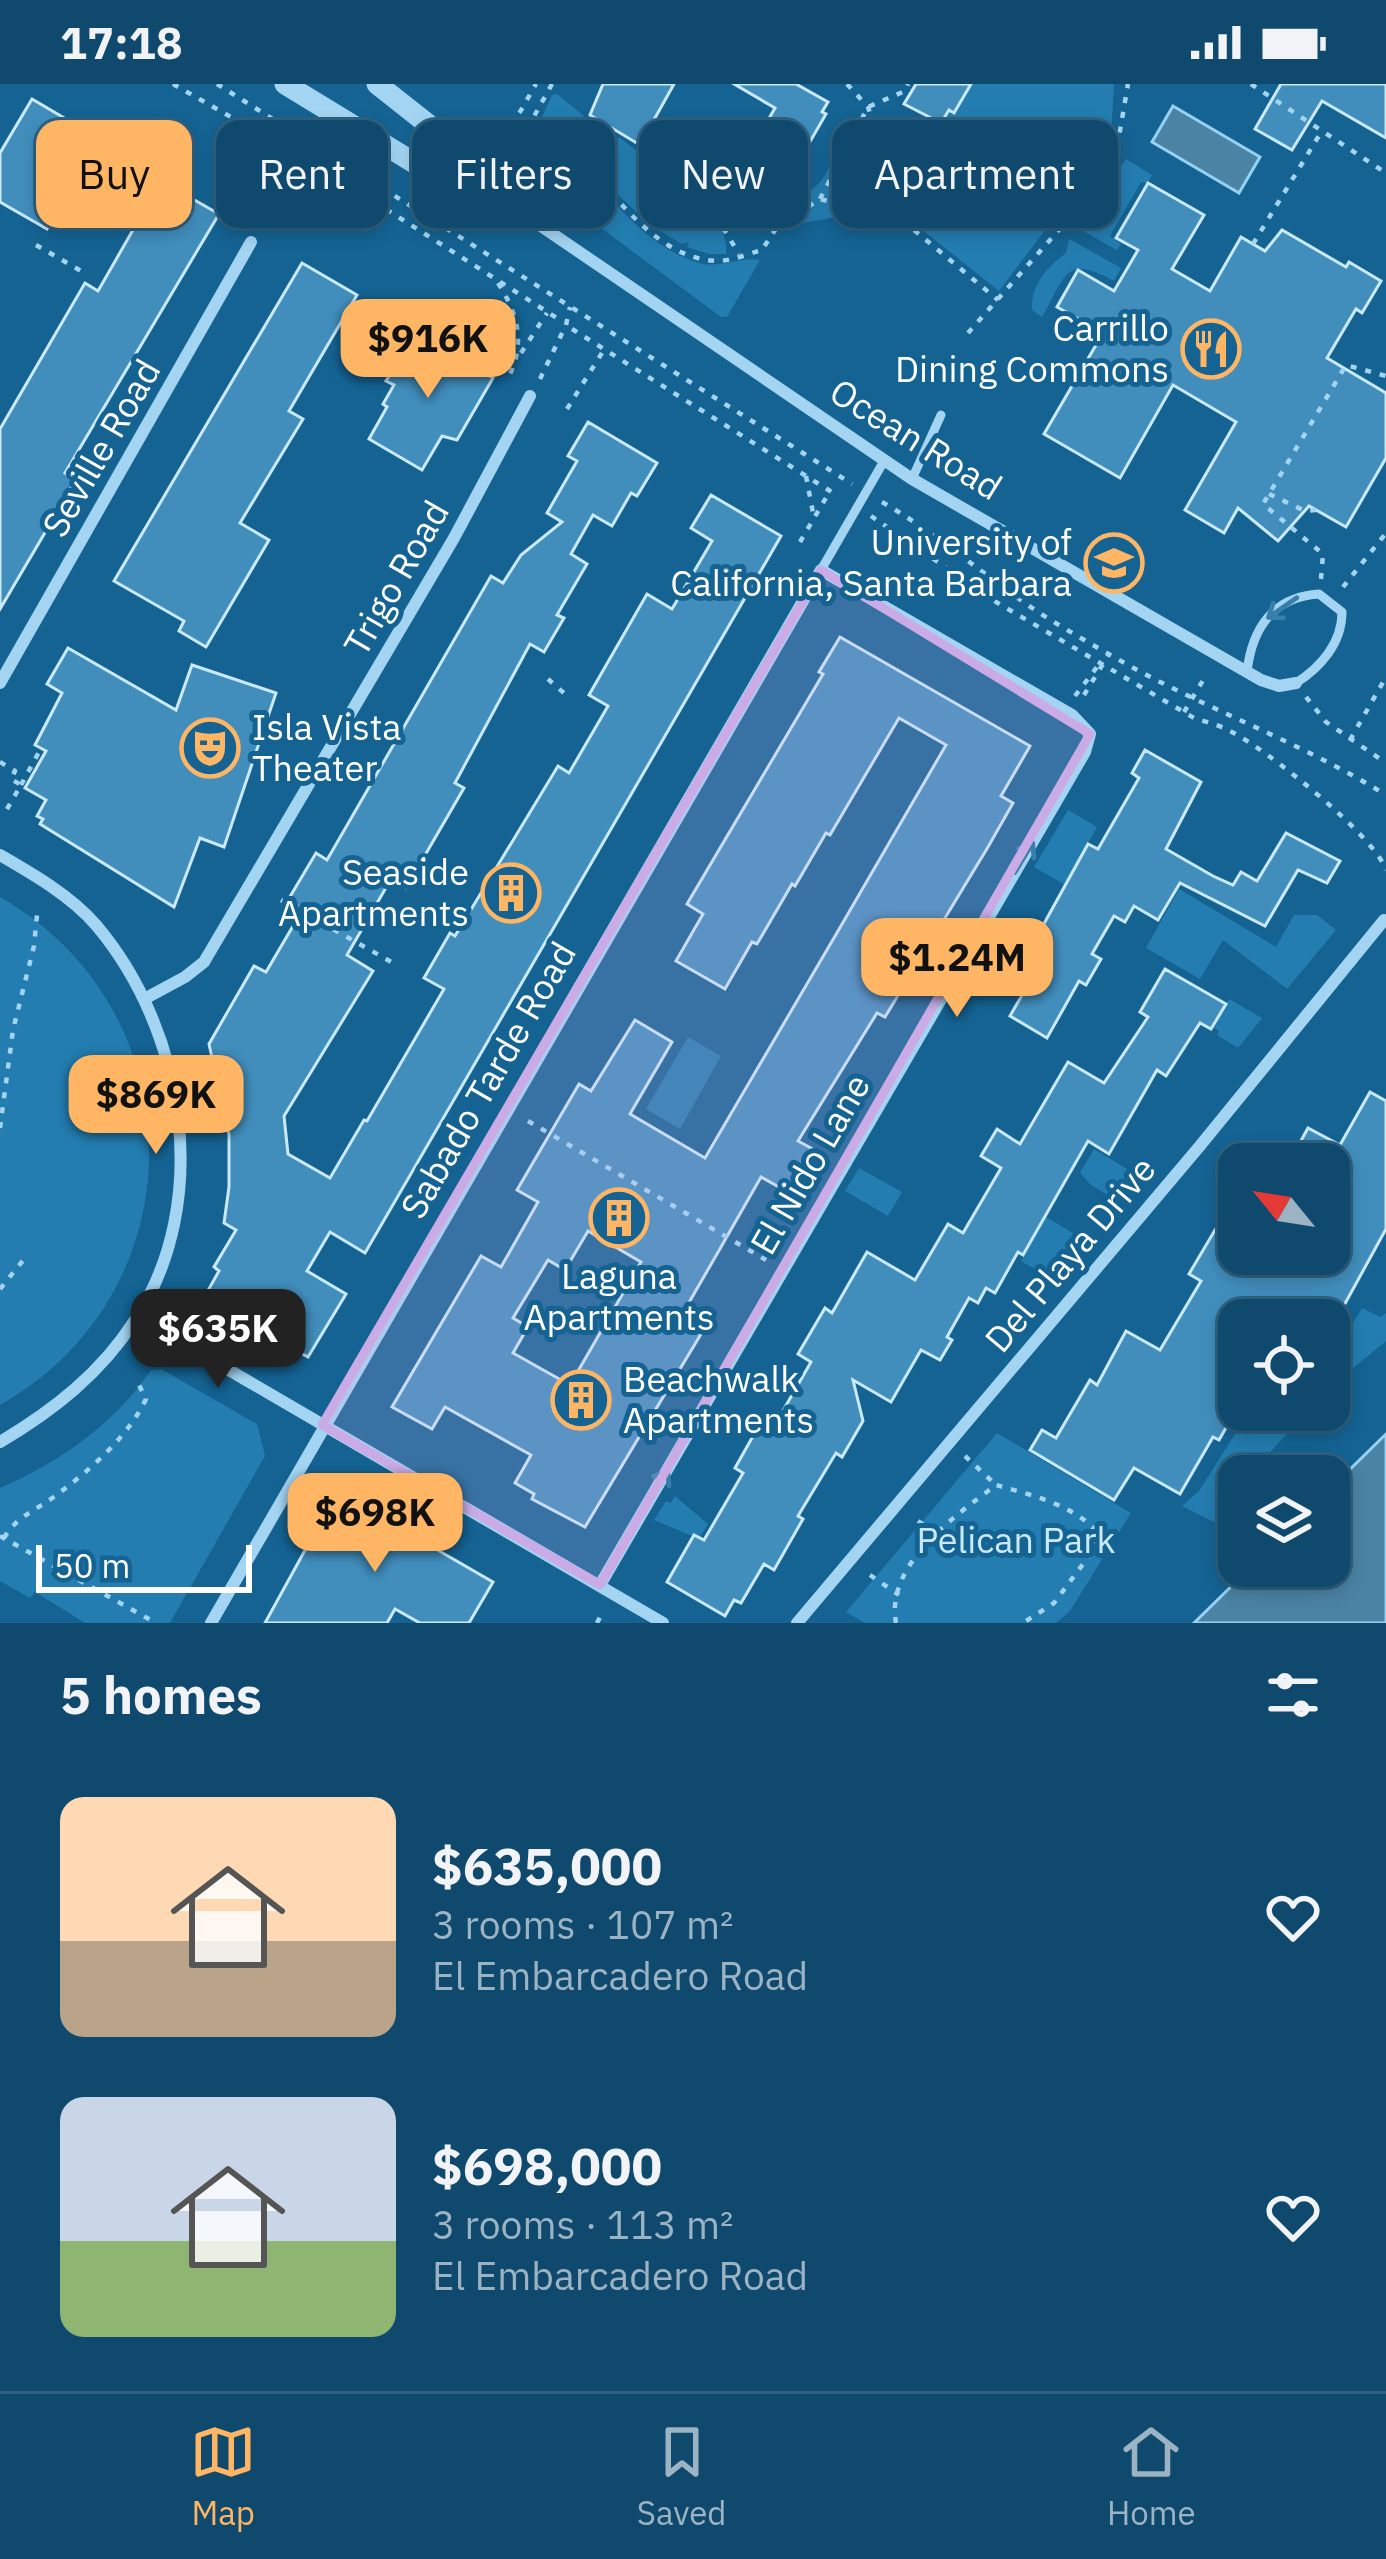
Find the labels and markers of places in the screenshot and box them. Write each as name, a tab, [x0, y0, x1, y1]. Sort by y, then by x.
pin: $916K	[344, 299, 512, 401]
place label: Carrillo Dining Commons	[895, 304, 1169, 392]
restaurant icon: Carrillo Dining Commons	[1180, 318, 1242, 380]
place label: University of California, Santa Barbara	[670, 518, 1072, 606]
school or university icon: University of California, Santa Barbara	[1083, 532, 1145, 594]
place label: Isla Vista Theater	[252, 703, 402, 791]
theatre icon: Isla Vista Theater	[179, 717, 241, 779]
place label: Seaside Apartments	[278, 848, 469, 936]
building icon: Seaside Apartments	[480, 862, 542, 924]
pin: $1.24M	[859, 918, 1055, 1020]
pin: $869K	[72, 1055, 240, 1157]
building icon: Laguna Apartments	[588, 1187, 650, 1249]
place label: Laguna Apartments	[524, 1252, 714, 1340]
pin: $635K	[134, 1289, 302, 1391]
place label: Beachwalk Apartments	[623, 1355, 814, 1443]
building icon: Beachwalk Apartments	[550, 1369, 612, 1431]
pin: $698K	[291, 1473, 459, 1575]

